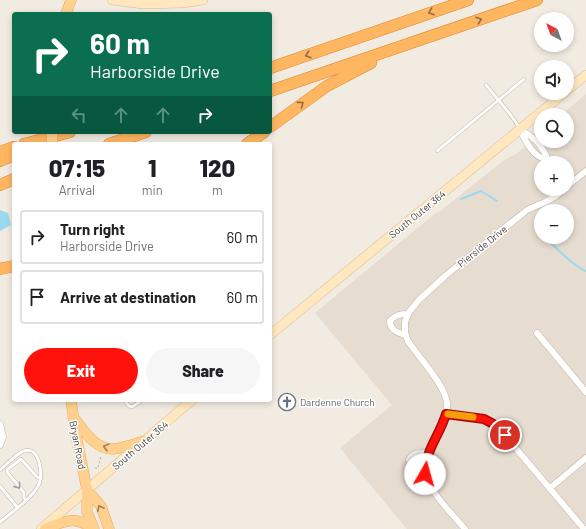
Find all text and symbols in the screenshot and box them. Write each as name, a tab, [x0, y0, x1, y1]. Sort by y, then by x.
one-way arrow	[428, 8, 435, 16]
north arrow	[534, 12, 574, 52]
map controls	[534, 12, 574, 244]
one-way arrow	[475, 16, 482, 25]
text: 60 m	[90, 26, 150, 60]
icon: right	[24, 28, 76, 80]
one-way arrow	[305, 50, 312, 58]
text: Harborside Drive	[90, 60, 220, 82]
button: sound	[534, 60, 574, 100]
one-way arrow	[297, 102, 304, 109]
icon: left	[68, 104, 90, 126]
icon: ahead	[110, 104, 132, 126]
icon: ahead	[152, 104, 174, 126]
icon: right	[194, 104, 216, 126]
button: search	[534, 108, 574, 148]
text: 07:15	[49, 153, 105, 182]
text: 1	[148, 153, 157, 182]
text: 120	[199, 153, 235, 182]
button: +	[534, 156, 574, 196]
text: Arrival	[59, 182, 95, 198]
text: min	[142, 182, 163, 198]
text: m	[212, 182, 223, 198]
street label: South Outer 364	[386, 187, 448, 241]
button: −	[534, 204, 574, 244]
text: Turn right	[60, 220, 125, 238]
street label: Pierside Drive	[455, 223, 509, 269]
icon: right	[26, 226, 48, 248]
text: 60 m	[226, 228, 258, 246]
text: Harborside Drive	[60, 238, 154, 254]
icon: arrive	[26, 286, 48, 308]
text: Arrive at destination	[60, 288, 196, 306]
text: 60 m	[226, 288, 258, 306]
button: Exit	[24, 348, 138, 394]
button: Share	[146, 348, 260, 394]
church icon: Dardenne Church	[277, 392, 297, 412]
place label: Dardenne Church	[300, 396, 375, 408]
street label: South Outer 364	[110, 418, 170, 472]
pin	[488, 418, 522, 452]
street label: Bryan Road	[67, 420, 89, 470]
icon: arrive	[494, 424, 516, 446]
one-way arrow	[103, 443, 110, 452]
position arrow	[404, 453, 446, 495]
one-way arrow	[14, 482, 21, 489]
one-way arrow	[98, 505, 105, 512]

